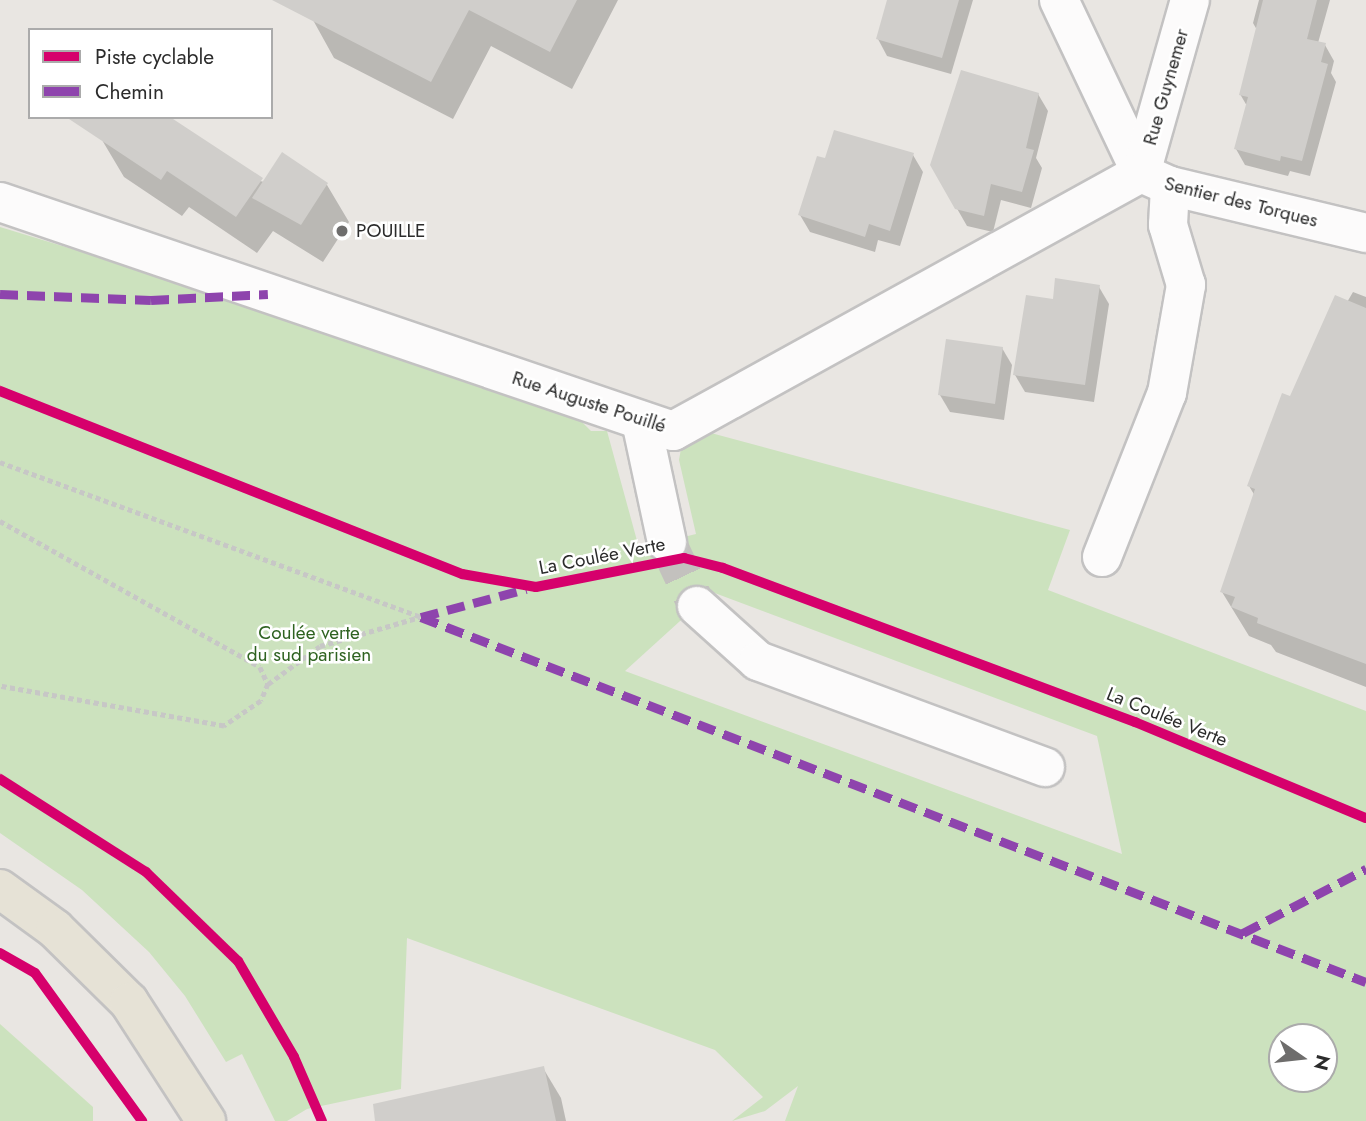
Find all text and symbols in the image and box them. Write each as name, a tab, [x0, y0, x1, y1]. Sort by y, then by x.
street label: Rue Guynemer	[1138, 26, 1194, 148]
legend	[28, 28, 273, 119]
text: Piste cyclable	[95, 42, 214, 72]
text: Chemin	[95, 77, 164, 107]
street label: Sentier des Torques	[1162, 172, 1320, 232]
place label: POUILLE	[356, 220, 426, 242]
marker: POUILLE	[334, 223, 350, 239]
street label: Rue Auguste Pouillé	[509, 366, 669, 438]
street label: La Coulée Verte	[537, 533, 667, 579]
park label: Coulée verte du sud parisien	[247, 622, 371, 666]
street label: La Coulée Verte	[1103, 682, 1231, 752]
north arrow	[1268, 1023, 1338, 1093]
text: N	[1307, 1052, 1337, 1073]

